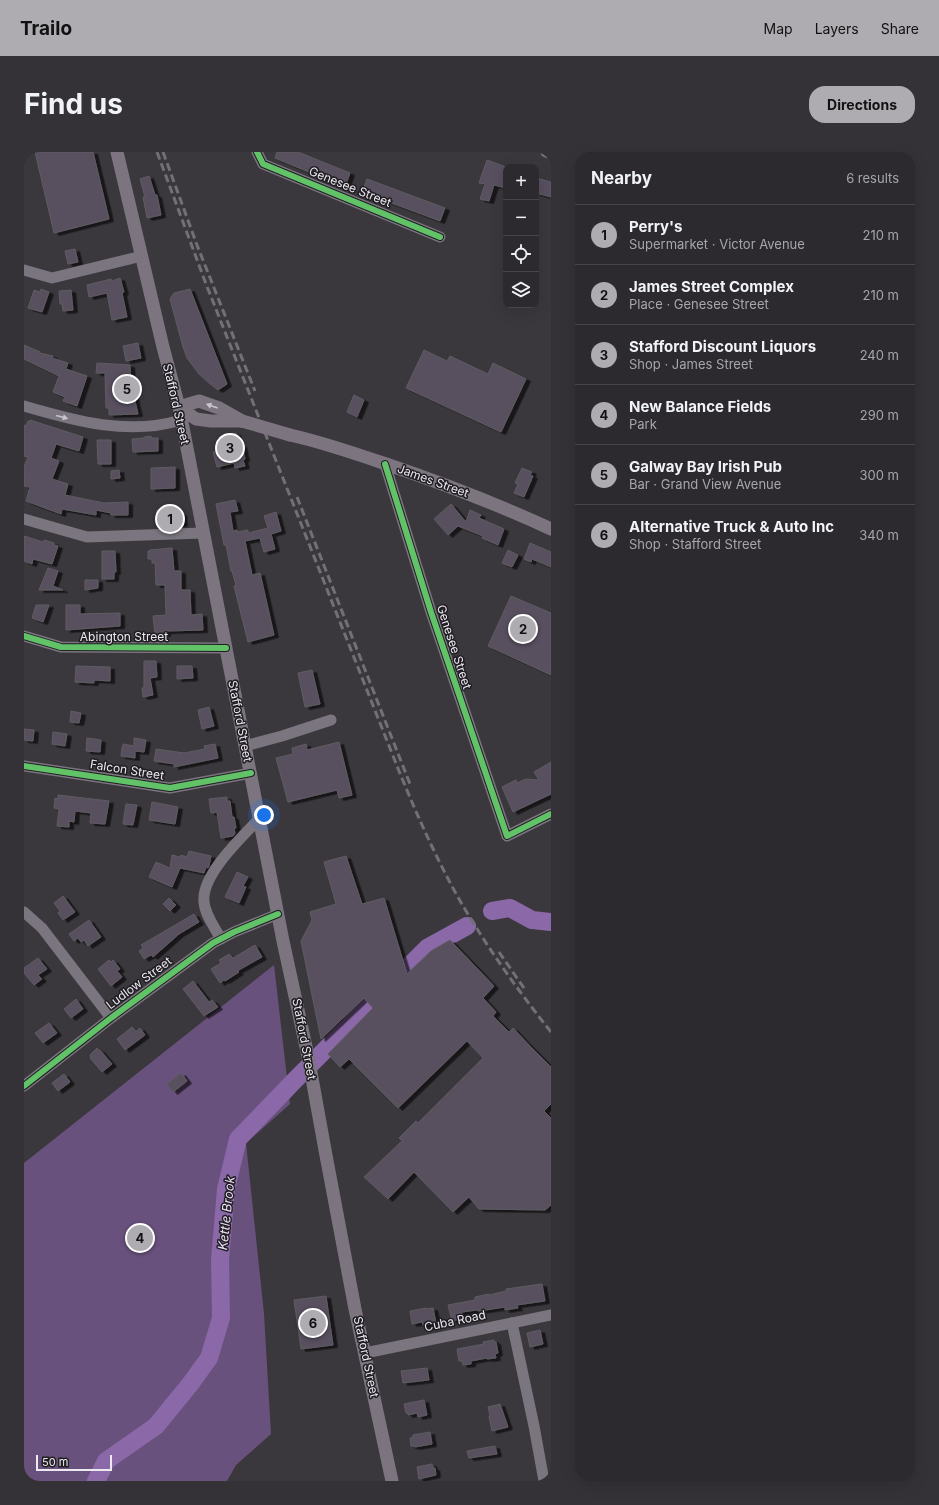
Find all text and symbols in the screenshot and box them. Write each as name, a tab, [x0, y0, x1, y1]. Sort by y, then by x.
text: Trailo	[20, 17, 72, 40]
text: Map	[764, 20, 793, 37]
text: Layers	[815, 20, 859, 37]
text: Share	[881, 20, 919, 37]
button: Directions	[809, 86, 915, 123]
text: Find us	[24, 87, 123, 121]
street label: Genesee Street	[307, 163, 394, 210]
map controls	[503, 164, 539, 308]
button: +	[503, 164, 539, 200]
text: Nearby	[591, 168, 652, 188]
text: 6 results	[846, 170, 899, 186]
button: −	[503, 200, 539, 236]
text: Perry's	[629, 217, 683, 236]
text: 1	[601, 227, 607, 243]
text: 210 m	[863, 227, 899, 243]
button: locate	[503, 236, 539, 272]
text: Supermarket · Victor Avenue	[629, 236, 805, 252]
button: layers	[503, 272, 539, 308]
text: James Street Complex	[629, 277, 794, 296]
text: 2	[600, 287, 608, 303]
text: 210 m	[863, 287, 899, 303]
text: Place · Genesee Street	[629, 296, 769, 312]
text: Stafford Discount Liquors	[629, 337, 816, 356]
text: 3	[600, 347, 608, 363]
text: 240 m	[860, 347, 899, 363]
text: Shop · James Street	[629, 356, 753, 372]
street label: Stafford Street	[160, 362, 193, 446]
pin: 5	[114, 374, 140, 404]
text: New Balance Fields	[629, 397, 771, 416]
one-way arrow	[205, 402, 217, 408]
text: 4	[600, 407, 608, 423]
text: 290 m	[860, 407, 899, 423]
one-way arrow	[56, 414, 68, 420]
text: Park	[629, 416, 657, 432]
pin: 3	[217, 433, 243, 463]
text: Galway Bay Irish Pub	[629, 457, 782, 476]
street label: James Street	[396, 461, 471, 500]
text: 5	[600, 467, 608, 483]
text: 300 m	[860, 467, 899, 483]
text: Bar · Grand View Avenue	[629, 476, 781, 492]
pin: 1	[157, 504, 183, 534]
text: Alternative Truck & Auto Inc	[629, 517, 834, 536]
text: 6	[600, 527, 608, 543]
text: 340 m	[859, 527, 899, 543]
text: Shop · Stafford Street	[629, 536, 761, 552]
street label: Genesee Street	[434, 603, 475, 691]
pin: 2	[510, 614, 536, 644]
street label: Abington Street	[80, 629, 168, 644]
street label: Stafford Street	[225, 679, 256, 763]
street label: Falcon Street	[89, 756, 165, 783]
your location	[254, 805, 274, 825]
street label: Ludlow Street	[103, 953, 174, 1012]
street label: Stafford Street	[289, 997, 320, 1081]
water label: Kettle Brook	[214, 1174, 238, 1251]
pin: 4	[127, 1223, 153, 1253]
street label: Cuba Road	[423, 1307, 487, 1334]
pin: 6	[300, 1308, 326, 1338]
street label: Stafford Street	[351, 1315, 382, 1399]
scale bar	[36, 1453, 112, 1472]
text: 50 m	[42, 1455, 68, 1469]

